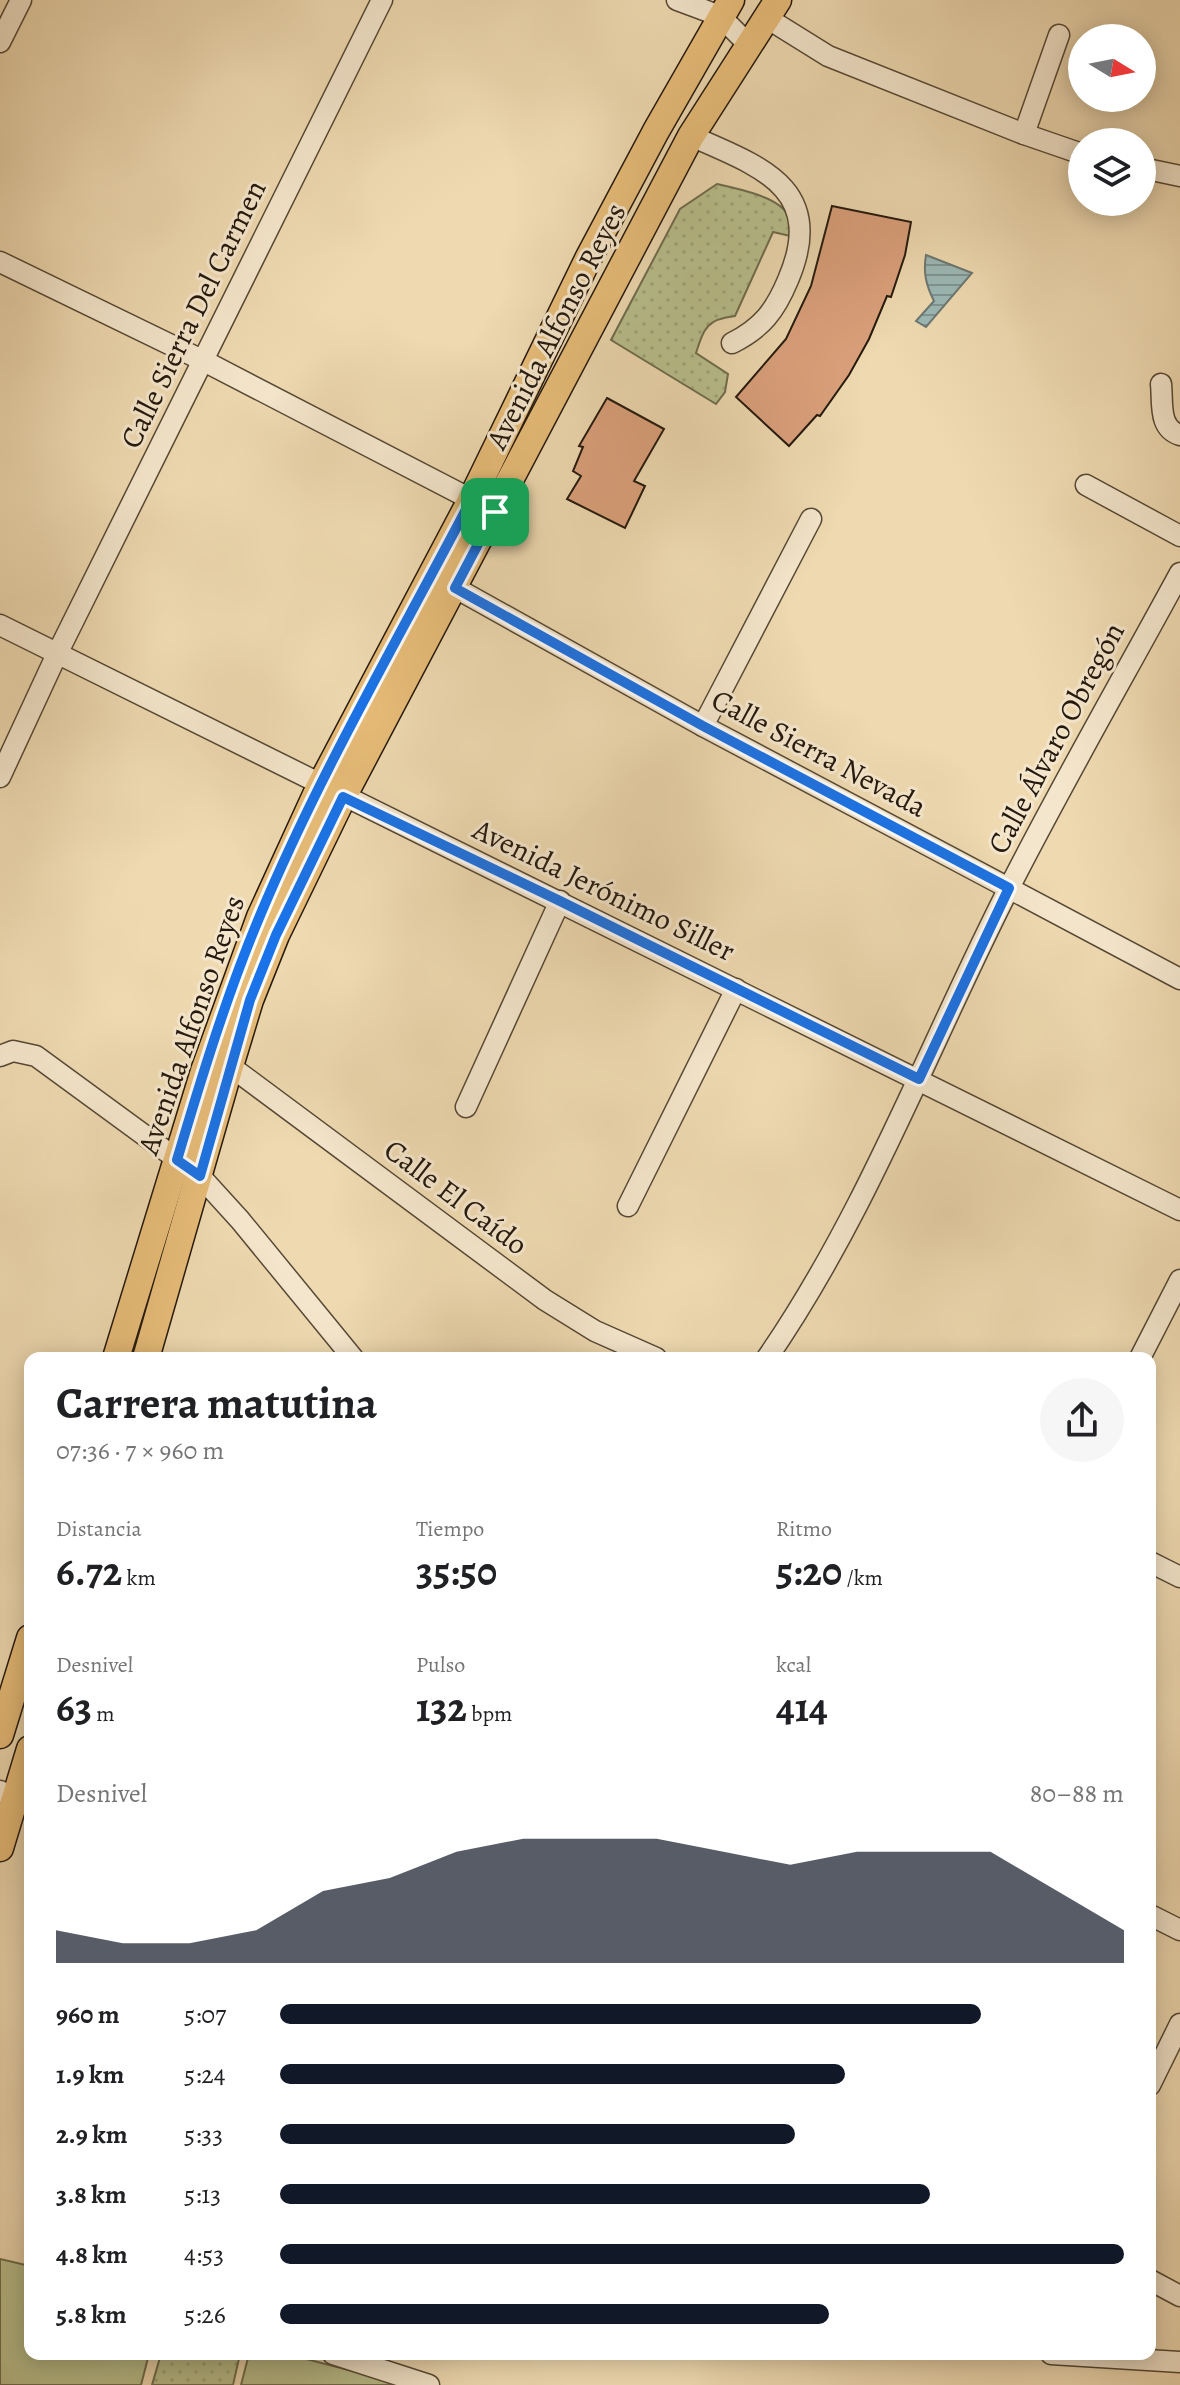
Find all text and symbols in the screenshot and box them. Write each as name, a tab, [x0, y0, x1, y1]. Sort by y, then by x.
north arrow	[1068, 24, 1156, 112]
map controls	[1068, 24, 1156, 216]
button: layers	[1068, 128, 1156, 216]
street label: Calle Sierra Del Carmen	[111, 173, 275, 455]
street label: Avenida Alfonso Reyes	[476, 196, 635, 457]
pin	[461, 478, 529, 546]
icon: arrive	[473, 490, 517, 534]
street label: Calle Álvaro Obregón	[978, 615, 1134, 861]
street label: Calle Sierra Nevada	[704, 679, 934, 827]
street label: Avenida Jerónimo Siller	[465, 809, 742, 971]
street label: Avenida Alfonso Reyes	[128, 890, 254, 1161]
street label: Calle El Caído	[376, 1130, 536, 1264]
text: Carrera matutina	[56, 1373, 377, 1433]
button: share	[1040, 1378, 1124, 1462]
text: 07:36 · 7 × 960 m	[56, 1433, 224, 1468]
text: Distancia	[56, 1514, 142, 1544]
text: Tiempo	[416, 1514, 484, 1544]
text: Ritmo	[776, 1514, 832, 1544]
text: 6.72	[56, 1544, 122, 1599]
text: 35:50	[416, 1544, 497, 1599]
text: 5:20	[776, 1544, 842, 1599]
text: km	[122, 1563, 156, 1593]
text: /km	[842, 1563, 883, 1593]
text: Desnivel	[56, 1650, 133, 1680]
text: Pulso	[416, 1650, 465, 1680]
text: kcal	[776, 1650, 811, 1680]
text: 63	[56, 1680, 92, 1735]
text: 132	[416, 1680, 467, 1735]
text: 414	[776, 1680, 828, 1735]
text: m	[92, 1699, 115, 1729]
text: bpm	[467, 1699, 512, 1729]
text: Desnivel	[56, 1776, 147, 1811]
text: 80–88 m	[1030, 1776, 1124, 1811]
text: 960 m	[56, 1997, 120, 2032]
text: 5:07	[184, 1997, 226, 2032]
text: 1.9 km	[56, 2057, 124, 2092]
text: 5:24	[184, 2057, 226, 2092]
text: 2.9 km	[56, 2117, 128, 2152]
text: 5:33	[184, 2117, 223, 2152]
text: 3.8 km	[56, 2177, 127, 2212]
text: 5:13	[184, 2177, 221, 2212]
text: 4.8 km	[56, 2237, 128, 2272]
text: 4:53	[184, 2237, 224, 2272]
text: 5.8 km	[56, 2297, 127, 2332]
text: 5:26	[184, 2297, 226, 2332]

